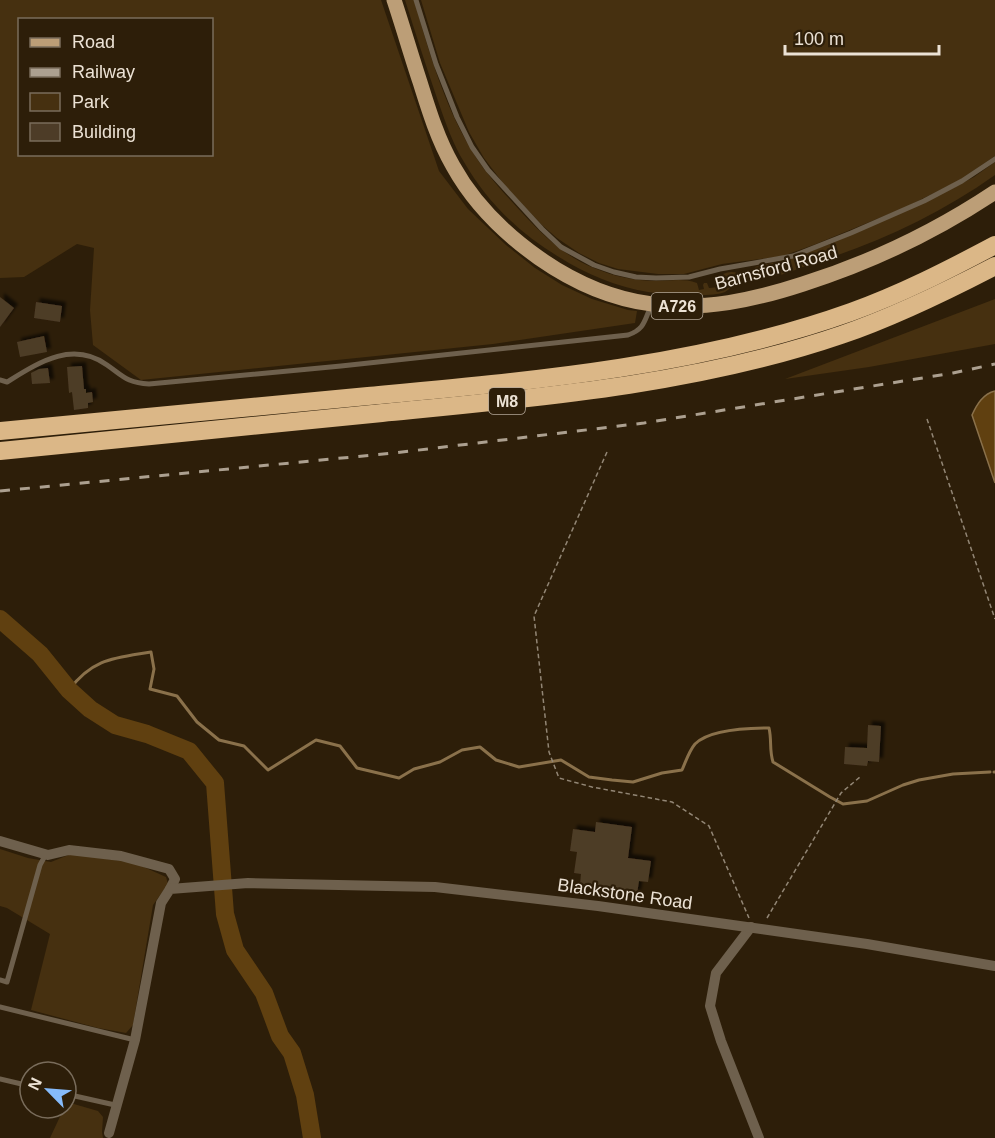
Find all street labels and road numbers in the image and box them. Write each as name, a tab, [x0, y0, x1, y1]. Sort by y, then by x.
street label: Barnsford Road	[713, 242, 839, 294]
road number: A726	[652, 293, 702, 319]
road number: M8	[489, 388, 525, 414]
street label: Blackstone Road	[556, 875, 694, 913]

